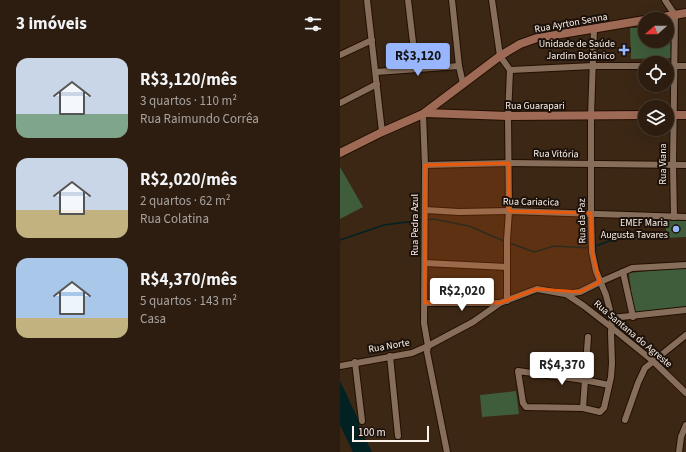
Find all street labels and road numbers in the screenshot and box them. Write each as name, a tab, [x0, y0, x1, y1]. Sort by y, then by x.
street label: Rua Ayrton Senna	[533, 10, 609, 36]
street label: Rua Guarapari	[505, 99, 565, 113]
street label: Rua Viana	[656, 143, 670, 185]
street label: Rua Vitória	[533, 147, 579, 161]
street label: Rua Pedra Azul	[408, 194, 422, 256]
street label: Rua Cariacica	[503, 195, 559, 209]
street label: Rua da Paz	[575, 198, 589, 244]
street label: Rua Santana do Agreste	[591, 297, 675, 371]
street label: Rua Norte	[367, 335, 411, 357]

